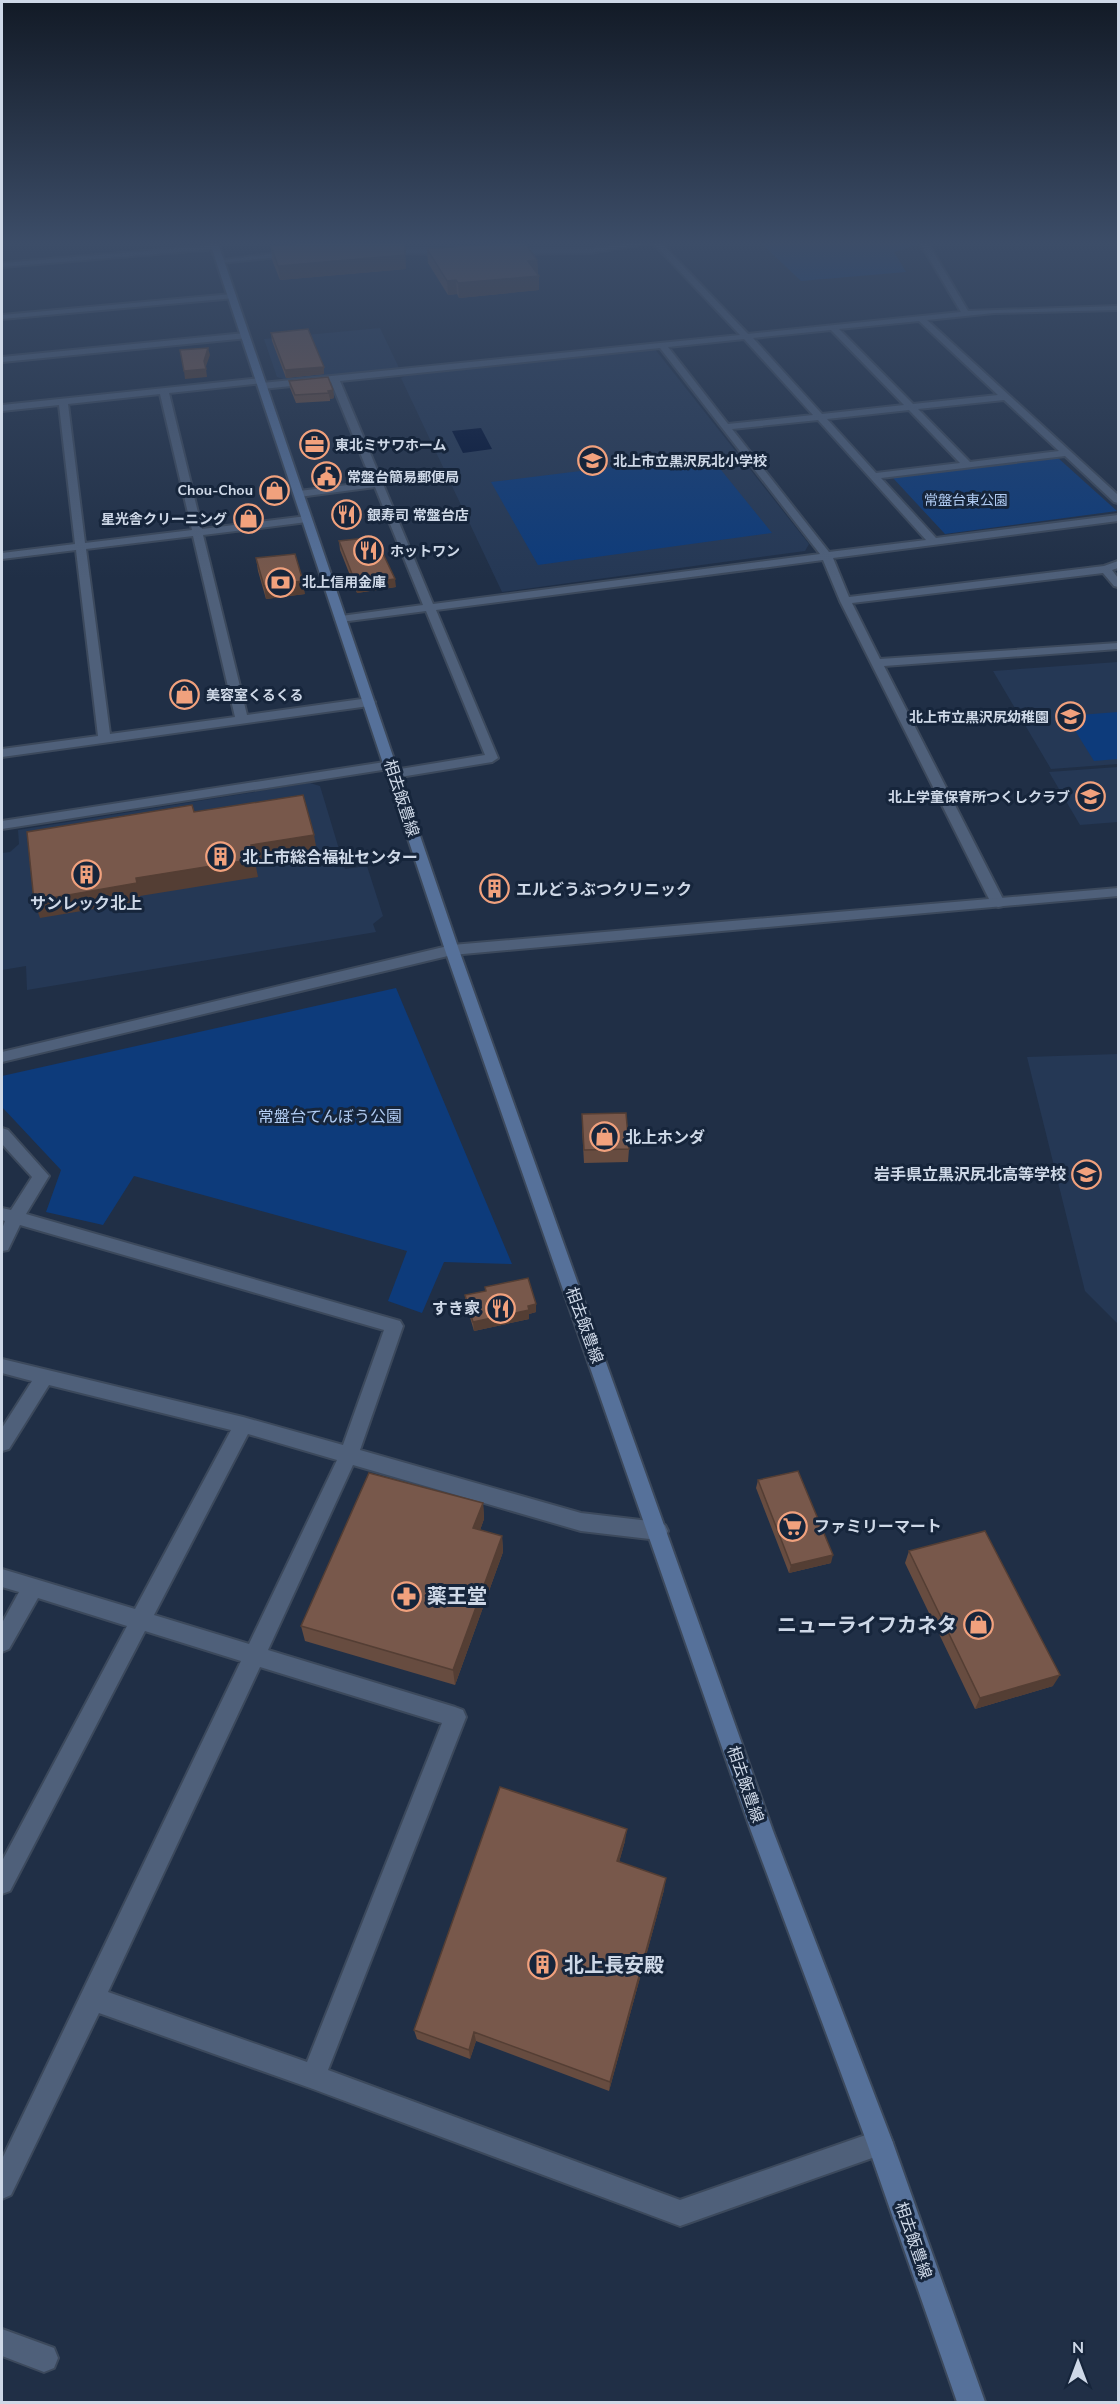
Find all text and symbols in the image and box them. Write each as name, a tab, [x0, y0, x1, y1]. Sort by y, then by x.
office icon: 東北ミサワホーム	[298, 429, 330, 461]
place label: 東北ミサワホーム	[335, 436, 447, 454]
school or university icon: 北上市立黒沢尻北小学校	[576, 445, 608, 477]
place label: 北上市立黒沢尻北小学校	[613, 452, 767, 470]
public building icon: 常盤台簡易郵便局	[310, 461, 342, 493]
place label: 常盤台簡易郵便局	[347, 468, 459, 486]
shop icon: Chou-Chou	[258, 474, 290, 506]
place label: Chou-Chou	[178, 481, 253, 499]
park label: 常盤台東公園	[924, 491, 1008, 509]
restaurant icon: 銀寿司 常盤台店	[330, 499, 362, 531]
shop icon: 星光舎クリーニング	[232, 503, 264, 535]
place label: 銀寿司 常盤台店	[367, 506, 469, 524]
place label: 星光舎クリーニング	[101, 510, 227, 528]
restaurant icon: ホットワン	[353, 535, 385, 567]
place label: ホットワン	[390, 542, 460, 560]
bank icon: 北上信用金庫	[265, 566, 297, 598]
place label: 北上信用金庫	[302, 573, 386, 591]
shop icon: 美容室くるくる	[169, 679, 201, 711]
place label: 美容室くるくる	[206, 686, 303, 704]
school or university icon: 北上市立黒沢尻幼稚園	[1054, 701, 1086, 733]
place label: 北上市立黒沢尻幼稚園	[909, 708, 1049, 726]
street label: 相去飯豊線	[380, 757, 424, 839]
school or university icon: 北上学童保育所つくしクラブ	[1075, 781, 1107, 813]
place label: 北上学童保育所つくしクラブ	[888, 788, 1070, 806]
building icon: 北上市総合福祉センター	[205, 841, 237, 873]
place label: 北上市総合福祉センター	[242, 847, 418, 867]
building icon: サンレック北上	[70, 859, 102, 891]
building icon: エルどうぶつクリニック	[479, 873, 511, 905]
place label: エルどうぶつクリニック	[516, 879, 692, 899]
place label: サンレック北上	[30, 893, 142, 913]
park label: 常盤台てんぼう公園	[258, 1106, 402, 1126]
shop icon: 北上ホンダ	[588, 1121, 620, 1153]
place label: 北上ホンダ	[625, 1127, 705, 1147]
school or university icon: 岩手県立黒沢尻北高等学校	[1071, 1158, 1103, 1190]
place label: 岩手県立黒沢尻北高等学校	[874, 1164, 1066, 1184]
street label: 相去飯豊線	[562, 1284, 608, 1366]
restaurant icon: すき家	[485, 1292, 517, 1324]
place label: すき家	[432, 1298, 480, 1318]
supermarket icon: ファミリーマート	[777, 1510, 809, 1542]
place label: ファミリーマート	[814, 1516, 942, 1536]
pharmacy icon: 薬王堂	[390, 1580, 422, 1612]
place label: 薬王堂	[427, 1583, 487, 1608]
shop icon: ニューライフカネタ	[962, 1609, 994, 1641]
place label: ニューライフカネタ	[777, 1612, 957, 1637]
street label: 相去飯豊線	[724, 1743, 768, 1825]
building icon: 北上長安殿	[527, 1949, 559, 1981]
place label: 北上長安殿	[564, 1952, 664, 1977]
street label: 相去飯豊線	[892, 2199, 936, 2281]
north arrow	[1048, 2332, 1108, 2392]
text: N	[1072, 2337, 1084, 2357]

